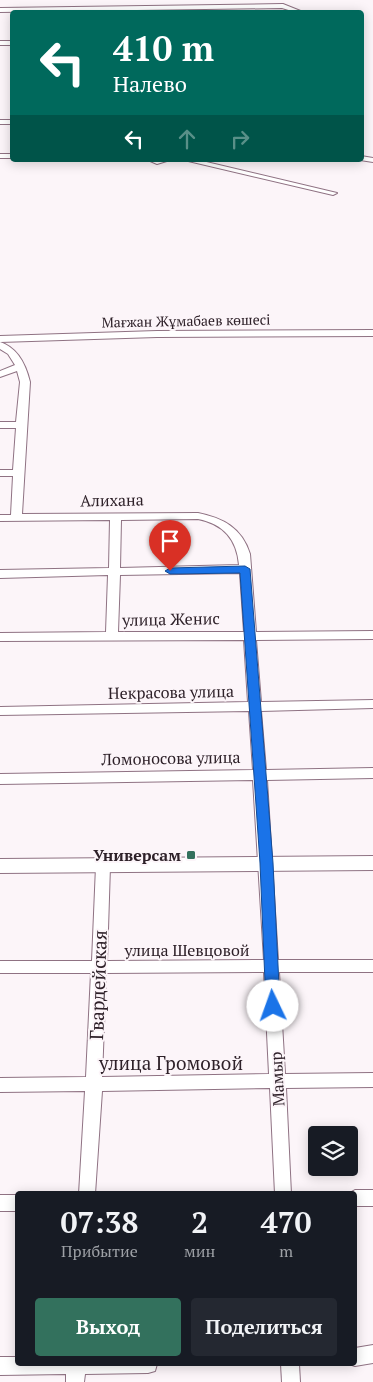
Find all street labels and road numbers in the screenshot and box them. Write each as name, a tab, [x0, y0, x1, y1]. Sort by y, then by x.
street label: Мағжан Жұмабаев көшесі	[101, 310, 271, 331]
street label: Алихана	[80, 488, 144, 512]
street label: улица Женис	[121, 607, 220, 631]
street label: Некрасова улица	[108, 680, 234, 704]
street label: Ломоносова улица	[100, 746, 241, 770]
street label: Гвардейская	[83, 930, 112, 1040]
street label: улица Шевцовой	[123, 939, 250, 961]
street label: улица Громовой	[98, 1050, 243, 1075]
street label: Мамыр	[265, 1051, 289, 1107]

